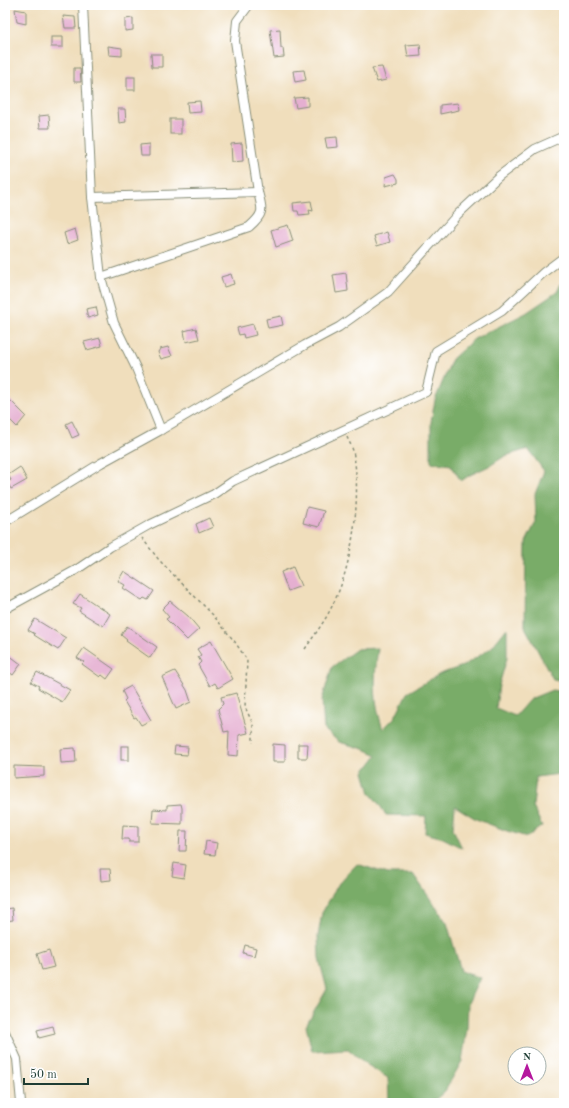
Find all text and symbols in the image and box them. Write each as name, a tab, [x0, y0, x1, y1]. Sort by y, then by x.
north arrow	[507, 1046, 547, 1086]
text: N	[523, 1052, 532, 1063]
scale bar	[24, 1060, 88, 1086]
text: 50 m	[30, 1068, 57, 1081]

